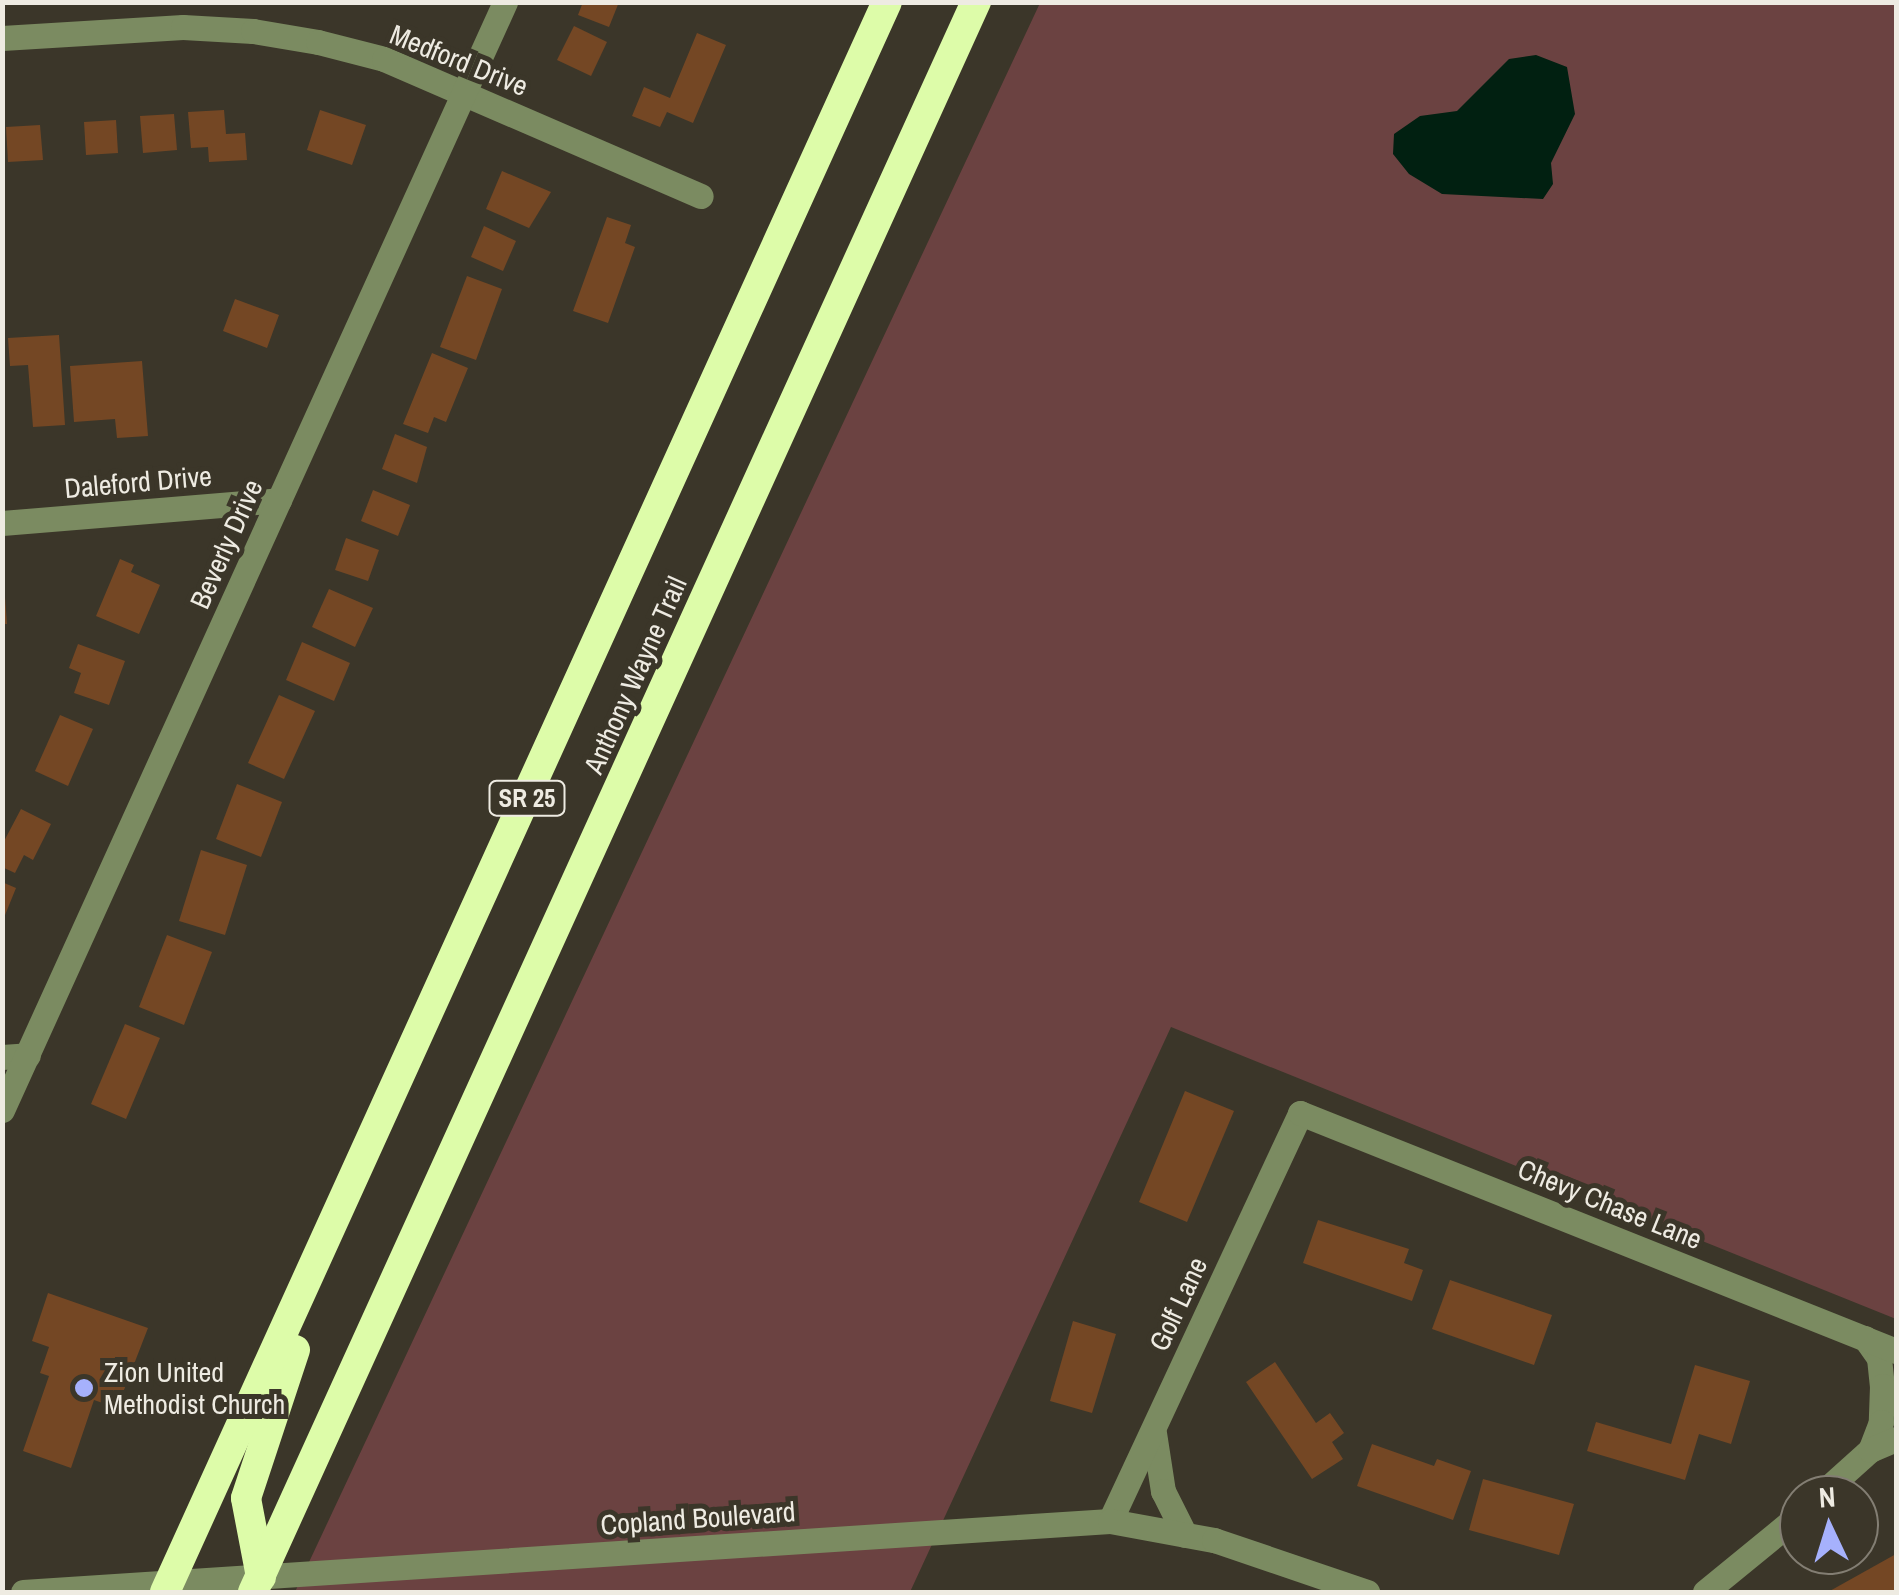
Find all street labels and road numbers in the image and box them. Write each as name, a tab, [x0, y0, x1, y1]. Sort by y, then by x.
street label: Medford Drive	[385, 17, 533, 103]
street label: Daleford Drive	[63, 459, 213, 505]
street label: Beverly Drive	[183, 474, 269, 614]
street label: Anthony Wayne Trail	[576, 571, 694, 779]
road number: SR 25	[487, 778, 567, 818]
street label: Chevy Chase Lane	[1513, 1152, 1707, 1256]
street label: Golf Lane	[1142, 1252, 1214, 1356]
street label: Copland Boulevard	[599, 1494, 797, 1542]

